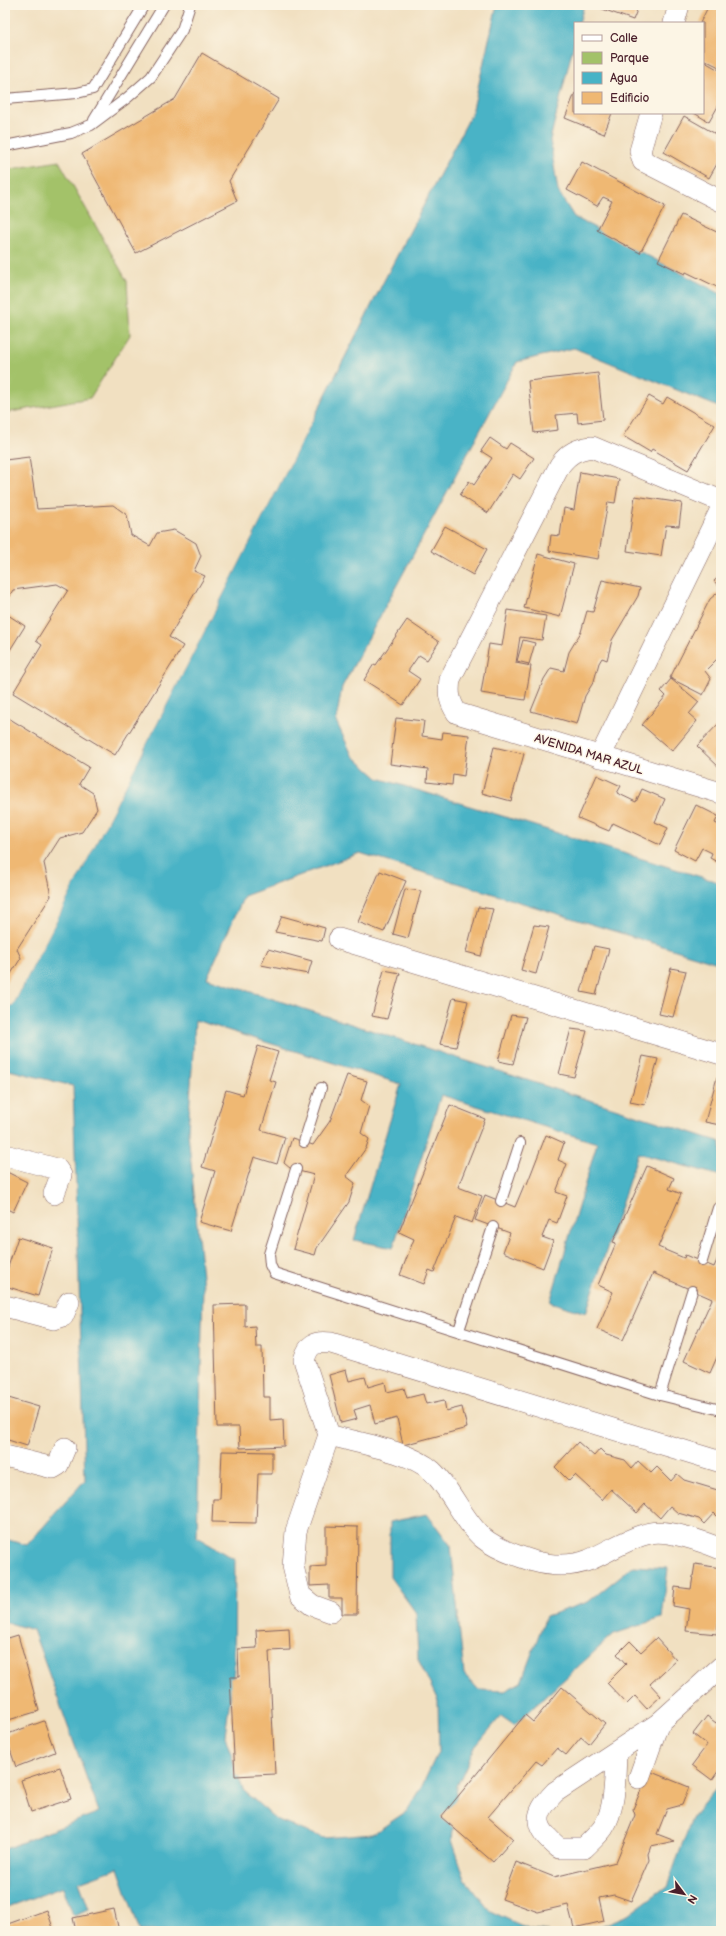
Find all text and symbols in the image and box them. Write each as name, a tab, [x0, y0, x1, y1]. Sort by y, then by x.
legend	[574, 22, 704, 114]
text: Calle	[610, 31, 638, 46]
text: Parque	[610, 51, 649, 66]
text: Agua	[610, 71, 638, 86]
text: Edificio	[610, 91, 650, 106]
street label: AVENIDA MAR AZUL	[533, 731, 645, 778]
north arrow	[664, 1874, 704, 1914]
text: N	[684, 1892, 700, 1906]

